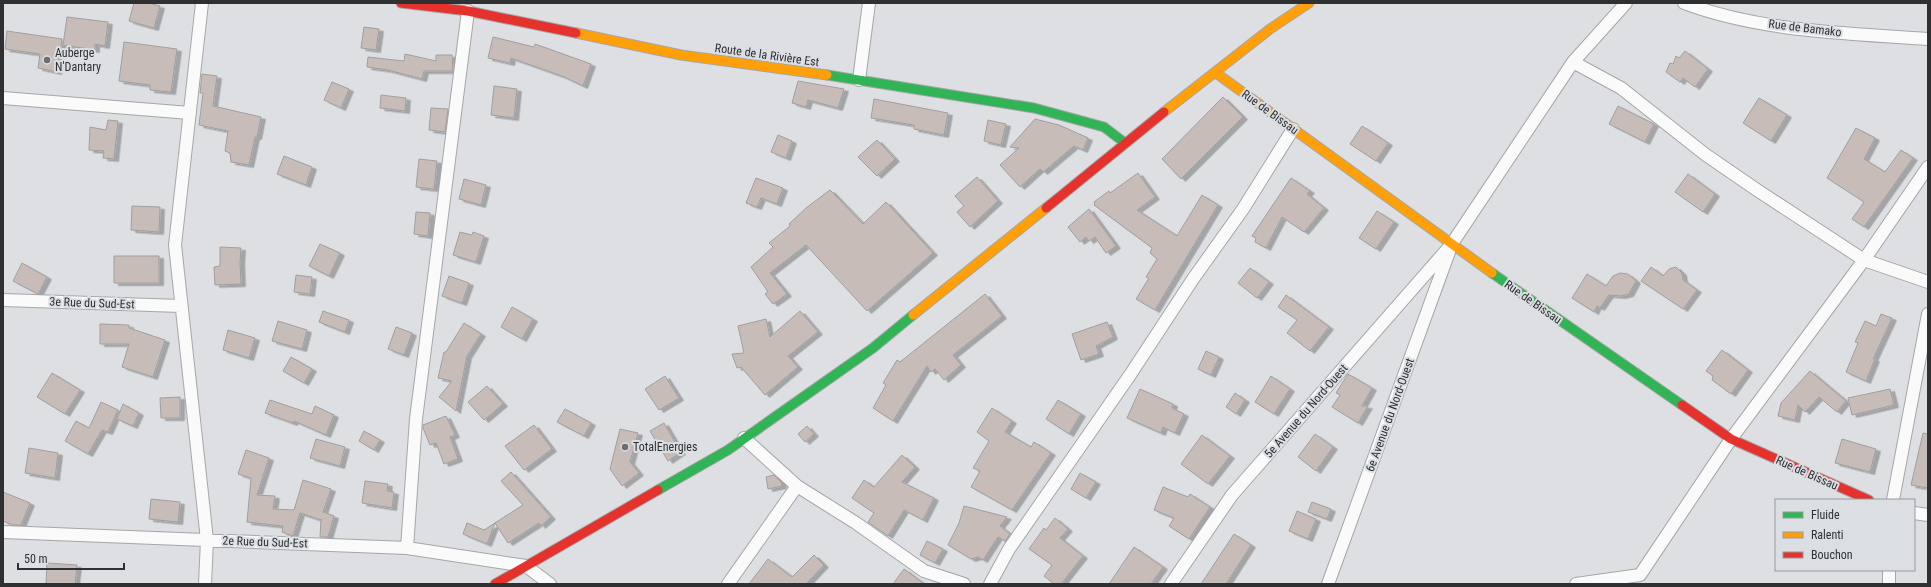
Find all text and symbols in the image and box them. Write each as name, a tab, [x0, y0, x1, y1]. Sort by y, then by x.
street label: Rue de Bamako	[1768, 17, 1842, 39]
street label: Route de la Rivière Est	[714, 41, 821, 69]
place label: Auberge N'Dantary	[55, 46, 101, 74]
marker: Auberge N'Dantary	[42, 55, 52, 65]
street label: Rue de Bissau	[1239, 87, 1301, 137]
street label: Rue de Bissau	[1502, 277, 1564, 327]
street label: 3e Rue du Sud-Est	[49, 295, 135, 311]
street label: 6e Avenue du Nord-Ouest	[1363, 356, 1417, 474]
street label: 5e Avenue du Nord-Ouest	[1261, 361, 1351, 461]
place label: TotalEnergies	[633, 440, 697, 454]
marker: TotalEnergies	[620, 442, 630, 452]
street label: Rue de Bissau	[1774, 453, 1840, 493]
legend	[1775, 499, 1915, 571]
text: Fluide	[1811, 508, 1840, 522]
text: Ralenti	[1811, 528, 1844, 542]
street label: 2e Rue du Sud-Est	[222, 534, 308, 550]
scale bar	[18, 545, 124, 571]
text: Bouchon	[1811, 548, 1853, 562]
text: 50 m	[24, 552, 48, 566]

